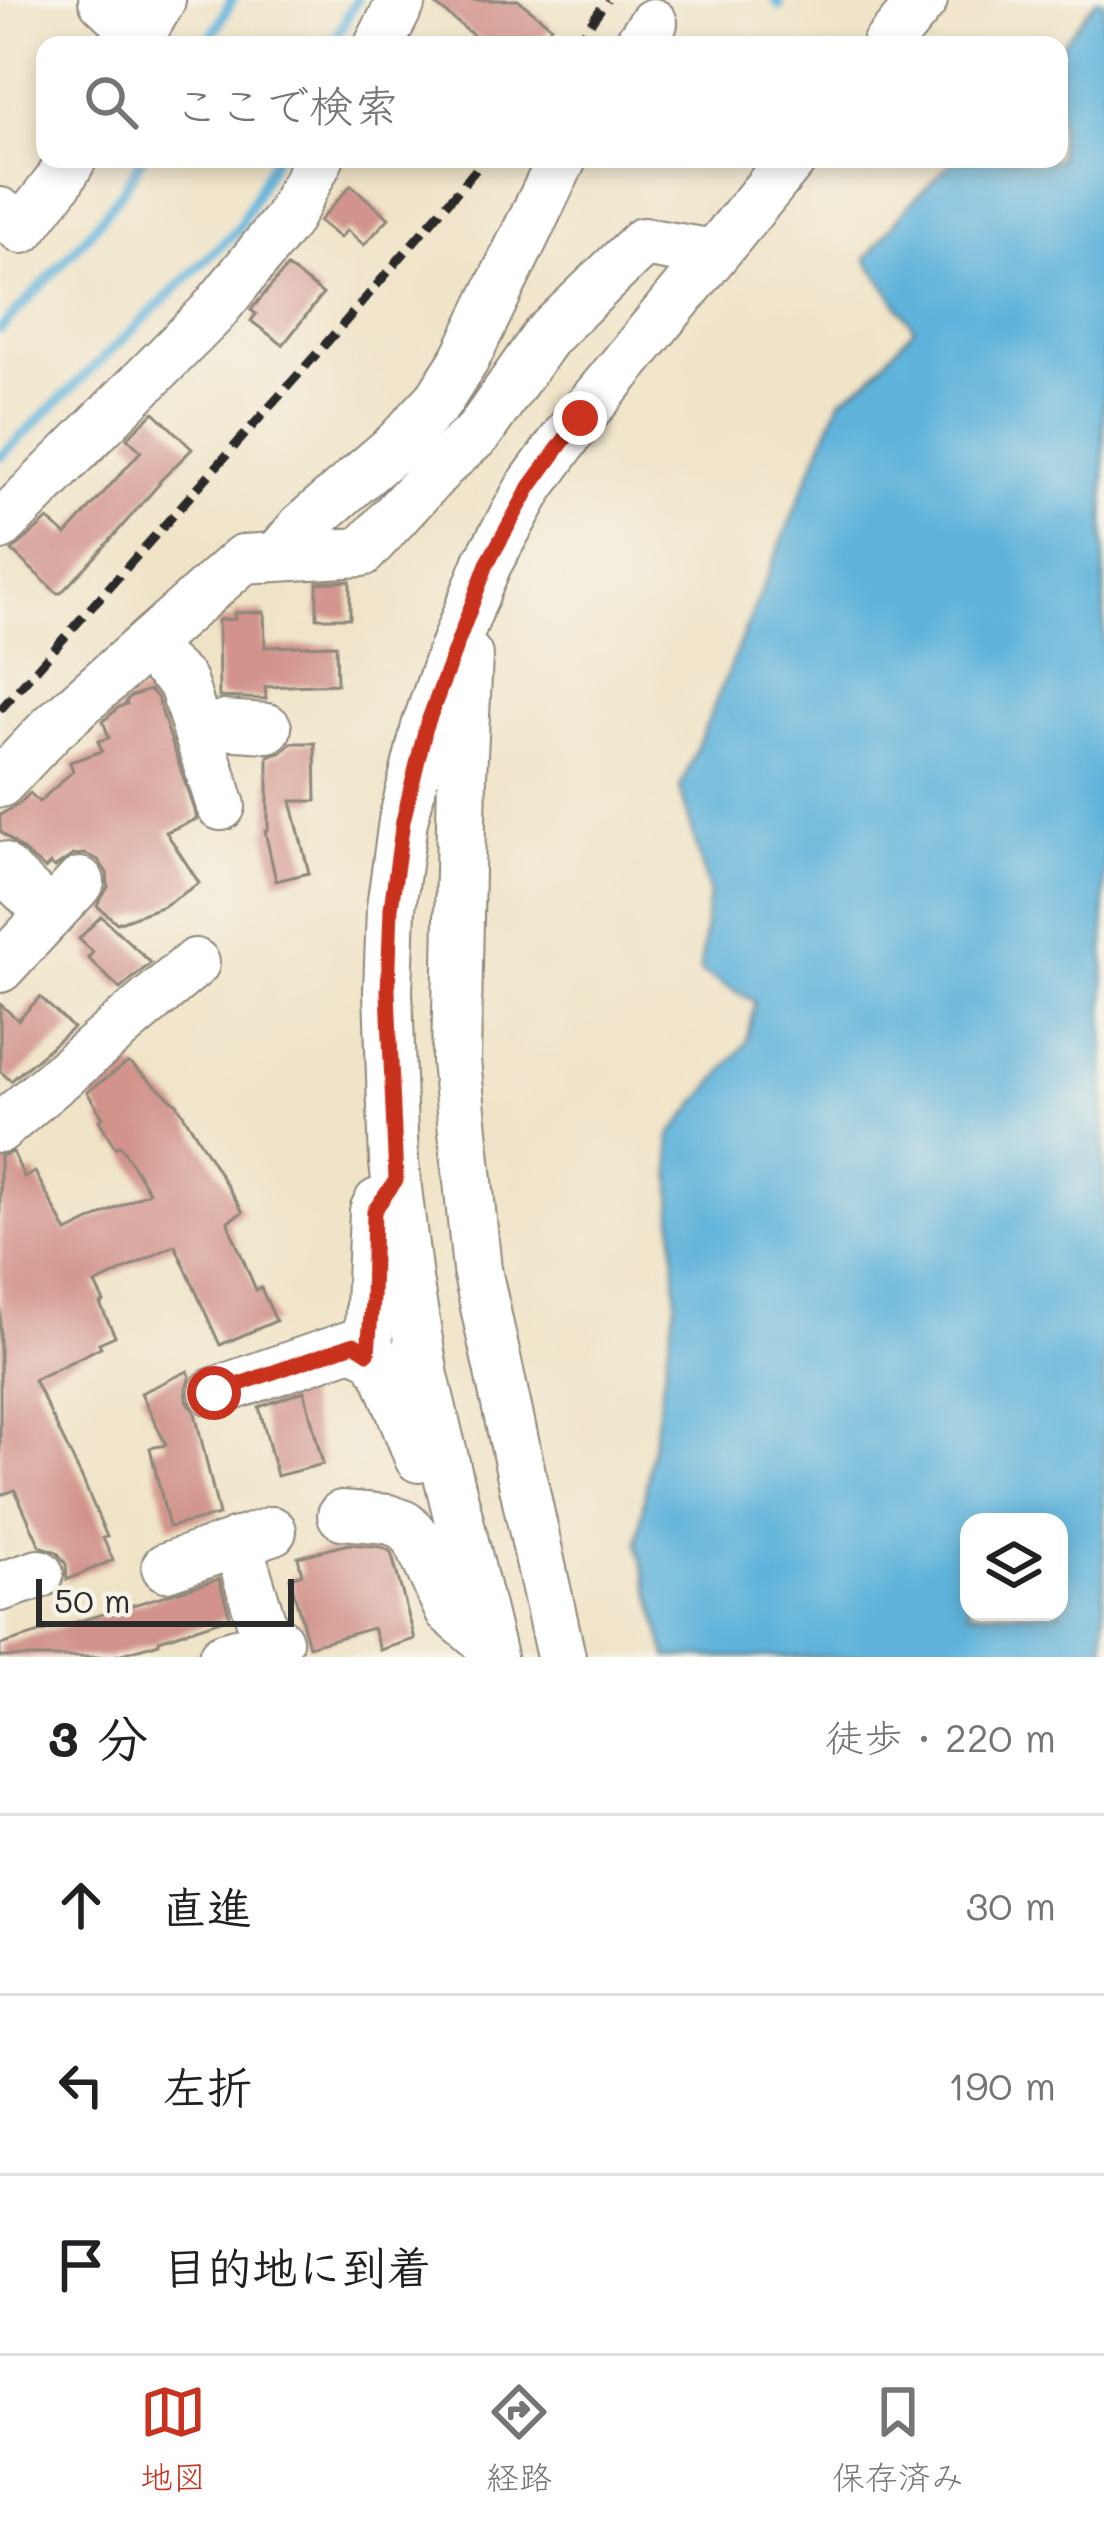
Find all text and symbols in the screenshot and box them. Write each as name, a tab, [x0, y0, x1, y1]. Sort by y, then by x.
search box	[36, 36, 1068, 168]
icon: search	[78, 69, 144, 135]
text: ここで検索	[174, 75, 399, 133]
route end	[553, 391, 607, 445]
route start	[187, 1366, 241, 1420]
map controls	[960, 1513, 1068, 1621]
button: layers	[960, 1513, 1068, 1621]
scale bar	[36, 1573, 294, 1626]
text: 50 m	[54, 1578, 130, 1621]
text: 3 分	[48, 1703, 148, 1770]
text: 徒歩 · 220 m	[825, 1711, 1056, 1762]
icon: ahead	[48, 1872, 114, 1938]
text: 直進	[162, 1877, 252, 1935]
text: 30 m	[966, 1879, 1056, 1930]
icon: left	[48, 2052, 114, 2118]
text: 左折	[162, 2057, 252, 2115]
text: 190 m	[948, 2059, 1056, 2110]
icon: arrive	[48, 2232, 114, 2298]
text: 目的地に到着	[162, 2237, 432, 2295]
tab: 地図	[140, 2379, 206, 2499]
tab: 経路	[486, 2379, 552, 2499]
tab: 保存済み	[832, 2379, 964, 2499]

